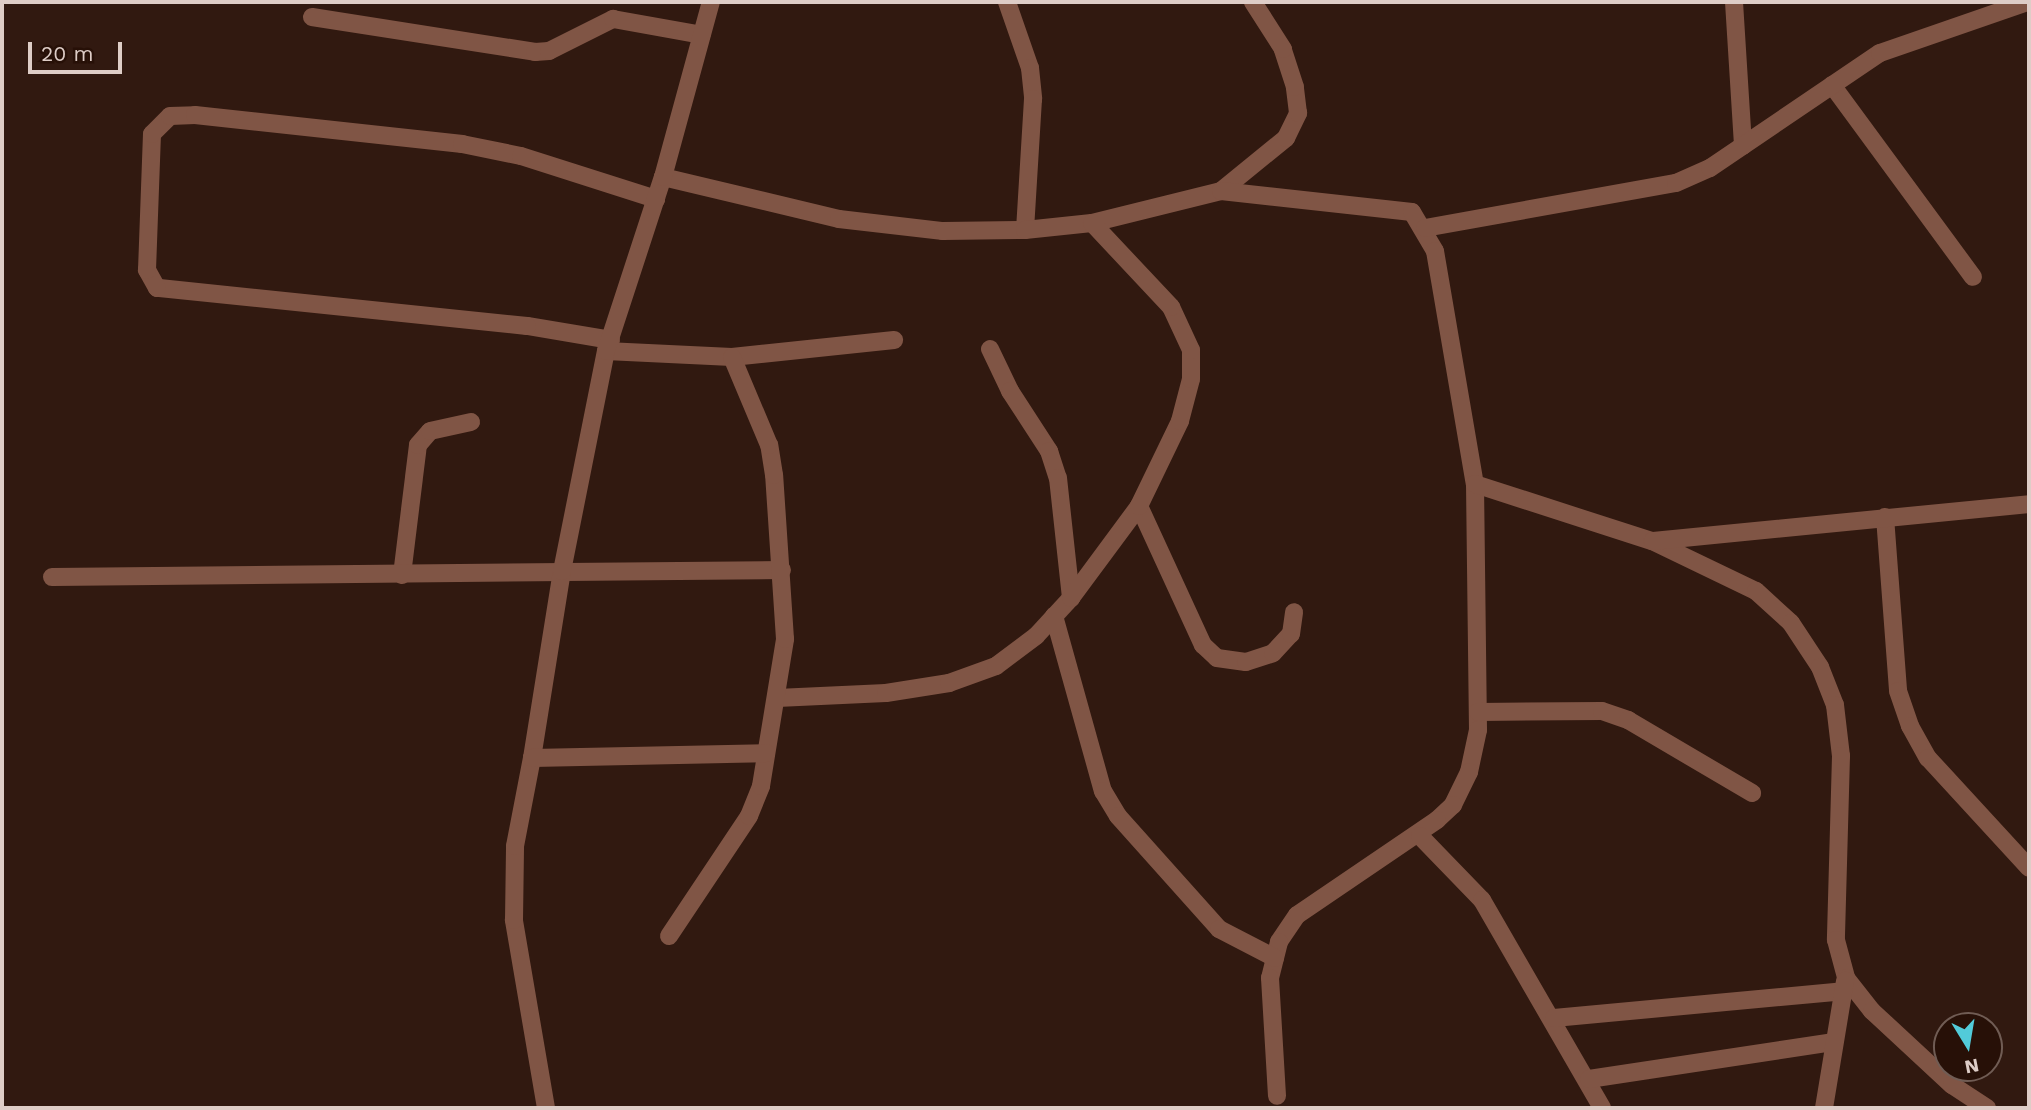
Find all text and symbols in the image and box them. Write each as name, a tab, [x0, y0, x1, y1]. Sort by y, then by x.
scale bar	[32, 28, 126, 72]
text: 20 m	[41, 41, 93, 66]
north arrow	[1933, 1012, 2003, 1082]
text: N	[1963, 1054, 1981, 1079]

